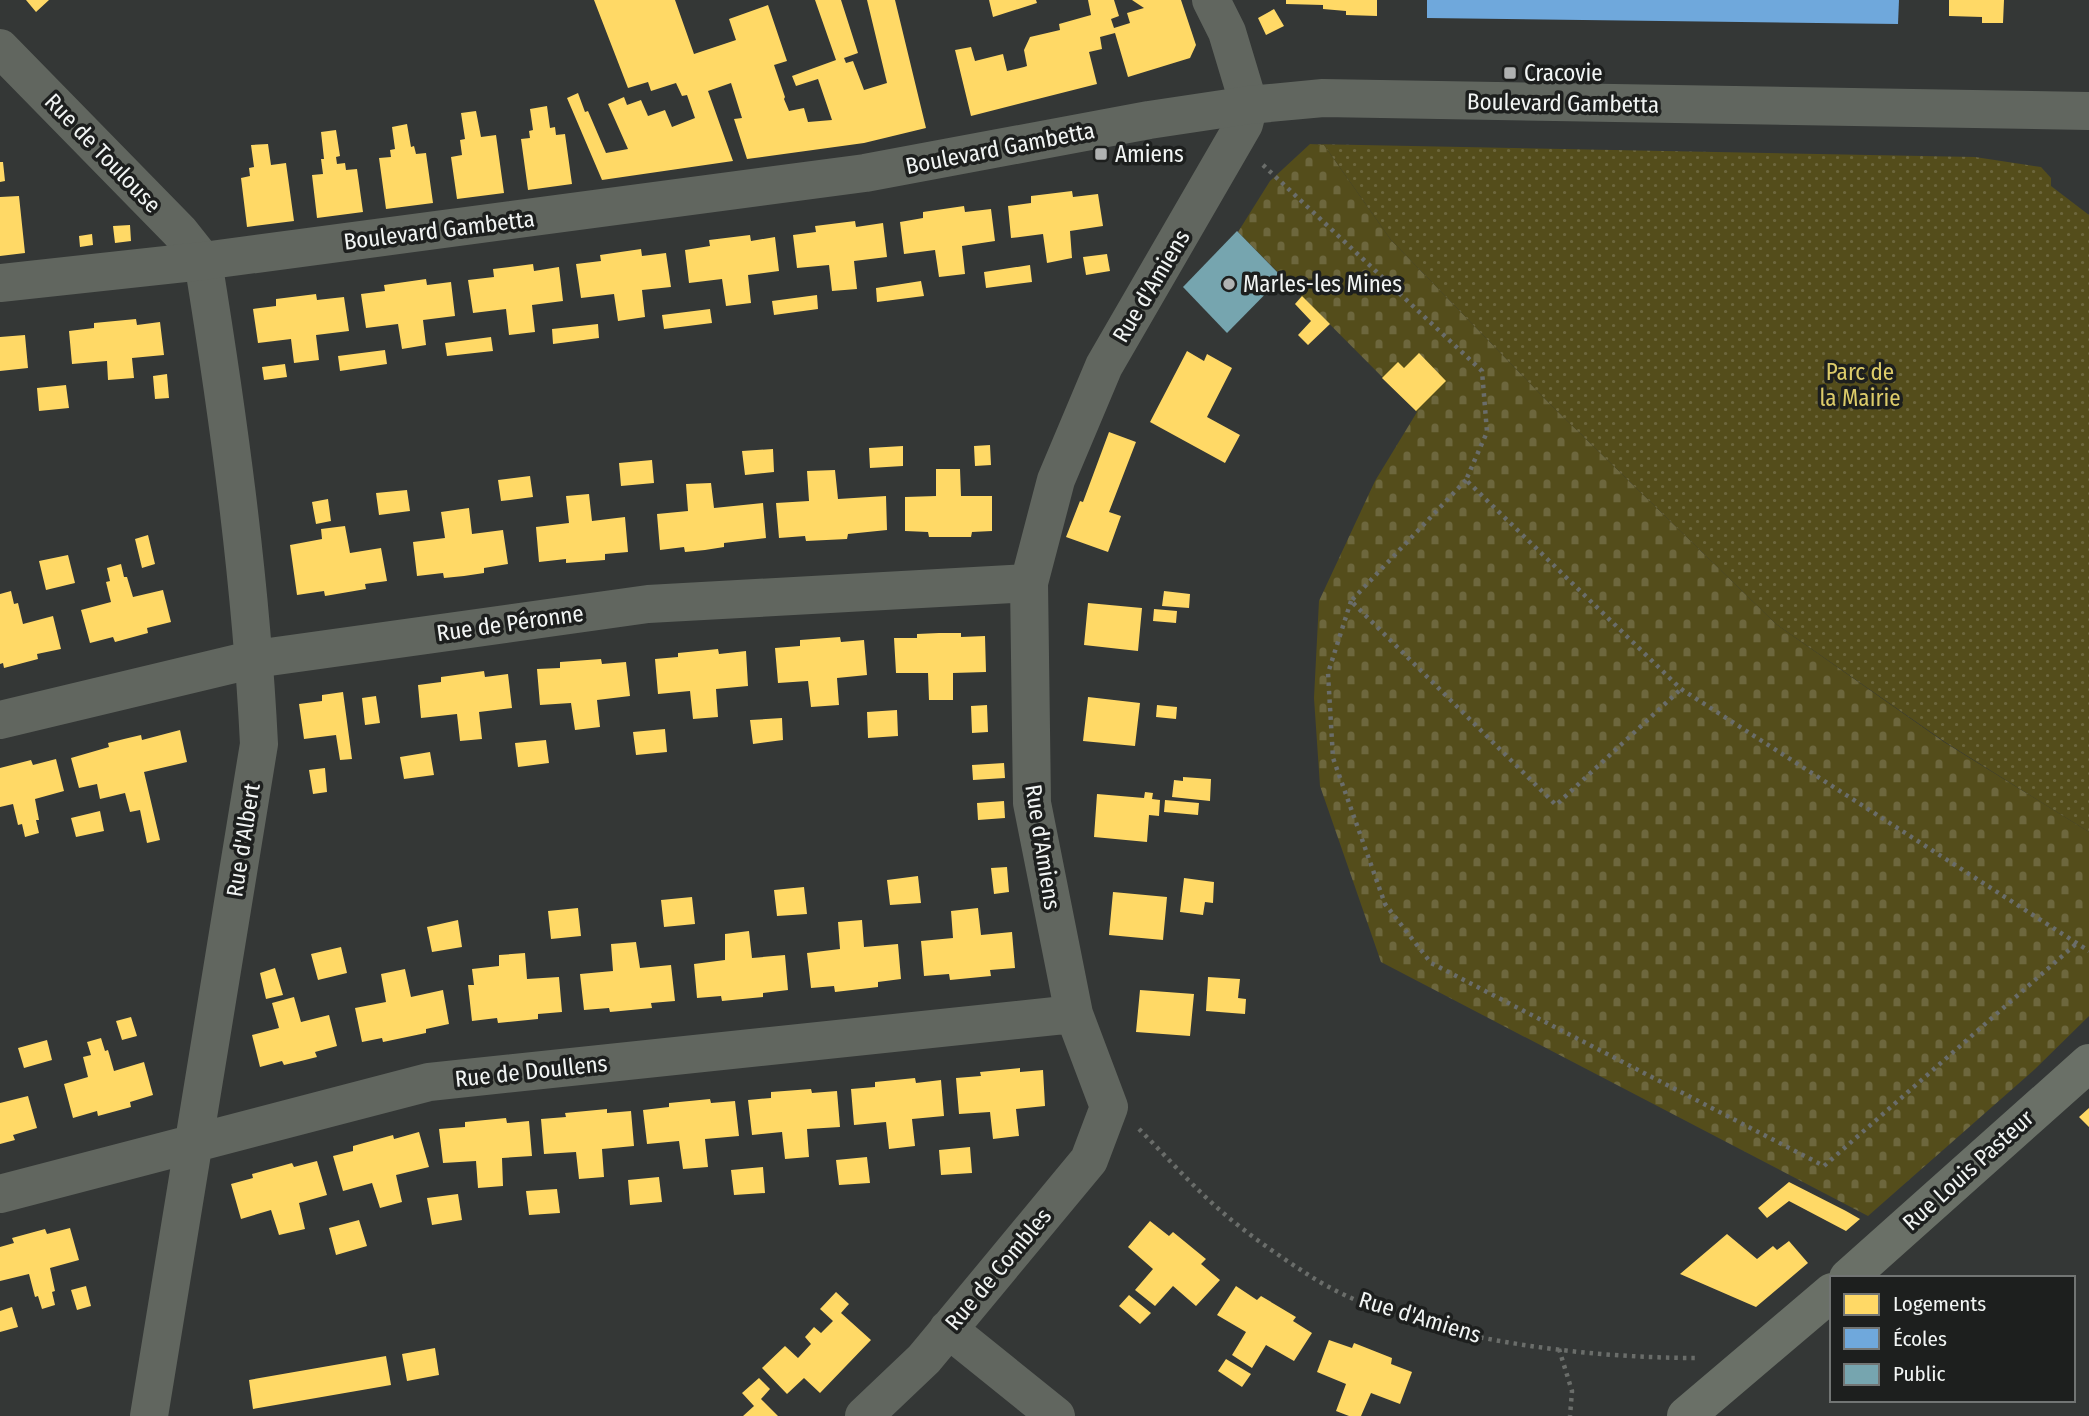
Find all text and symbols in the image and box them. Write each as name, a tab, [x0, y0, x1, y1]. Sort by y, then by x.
place label: Cracovie	[1524, 59, 1603, 87]
marker: Cracovie	[1502, 65, 1518, 81]
street label: Rue de Toulouse	[39, 87, 167, 219]
street label: Boulevard Gambetta	[1467, 87, 1659, 119]
street label: Boulevard Gambetta	[903, 116, 1097, 180]
place label: Amiens	[1115, 140, 1184, 168]
marker: Amiens	[1093, 146, 1109, 162]
street label: Boulevard Gambetta	[342, 204, 536, 256]
street label: Rue d'Amiens	[1106, 224, 1196, 347]
place label: Marles-les Mines	[1243, 270, 1402, 298]
marker: Marles-les Mines	[1221, 276, 1237, 292]
park label: Parc de la Mairie	[1819, 358, 1901, 412]
street label: Rue de Péronne	[435, 599, 585, 647]
street label: Rue d'Albert	[220, 781, 266, 899]
street label: Rue d'Amiens	[1019, 782, 1067, 912]
street label: Rue de Doullens	[453, 1049, 609, 1093]
street label: Rue Louis Pasteur	[1897, 1104, 2039, 1236]
street label: Rue de Combles	[939, 1202, 1057, 1336]
legend	[1830, 1276, 2075, 1402]
street label: Rue d'Amiens	[1355, 1285, 1485, 1349]
text: Logements	[1893, 1291, 1986, 1317]
text: Écoles	[1893, 1326, 1947, 1352]
text: Public	[1893, 1361, 1945, 1387]

